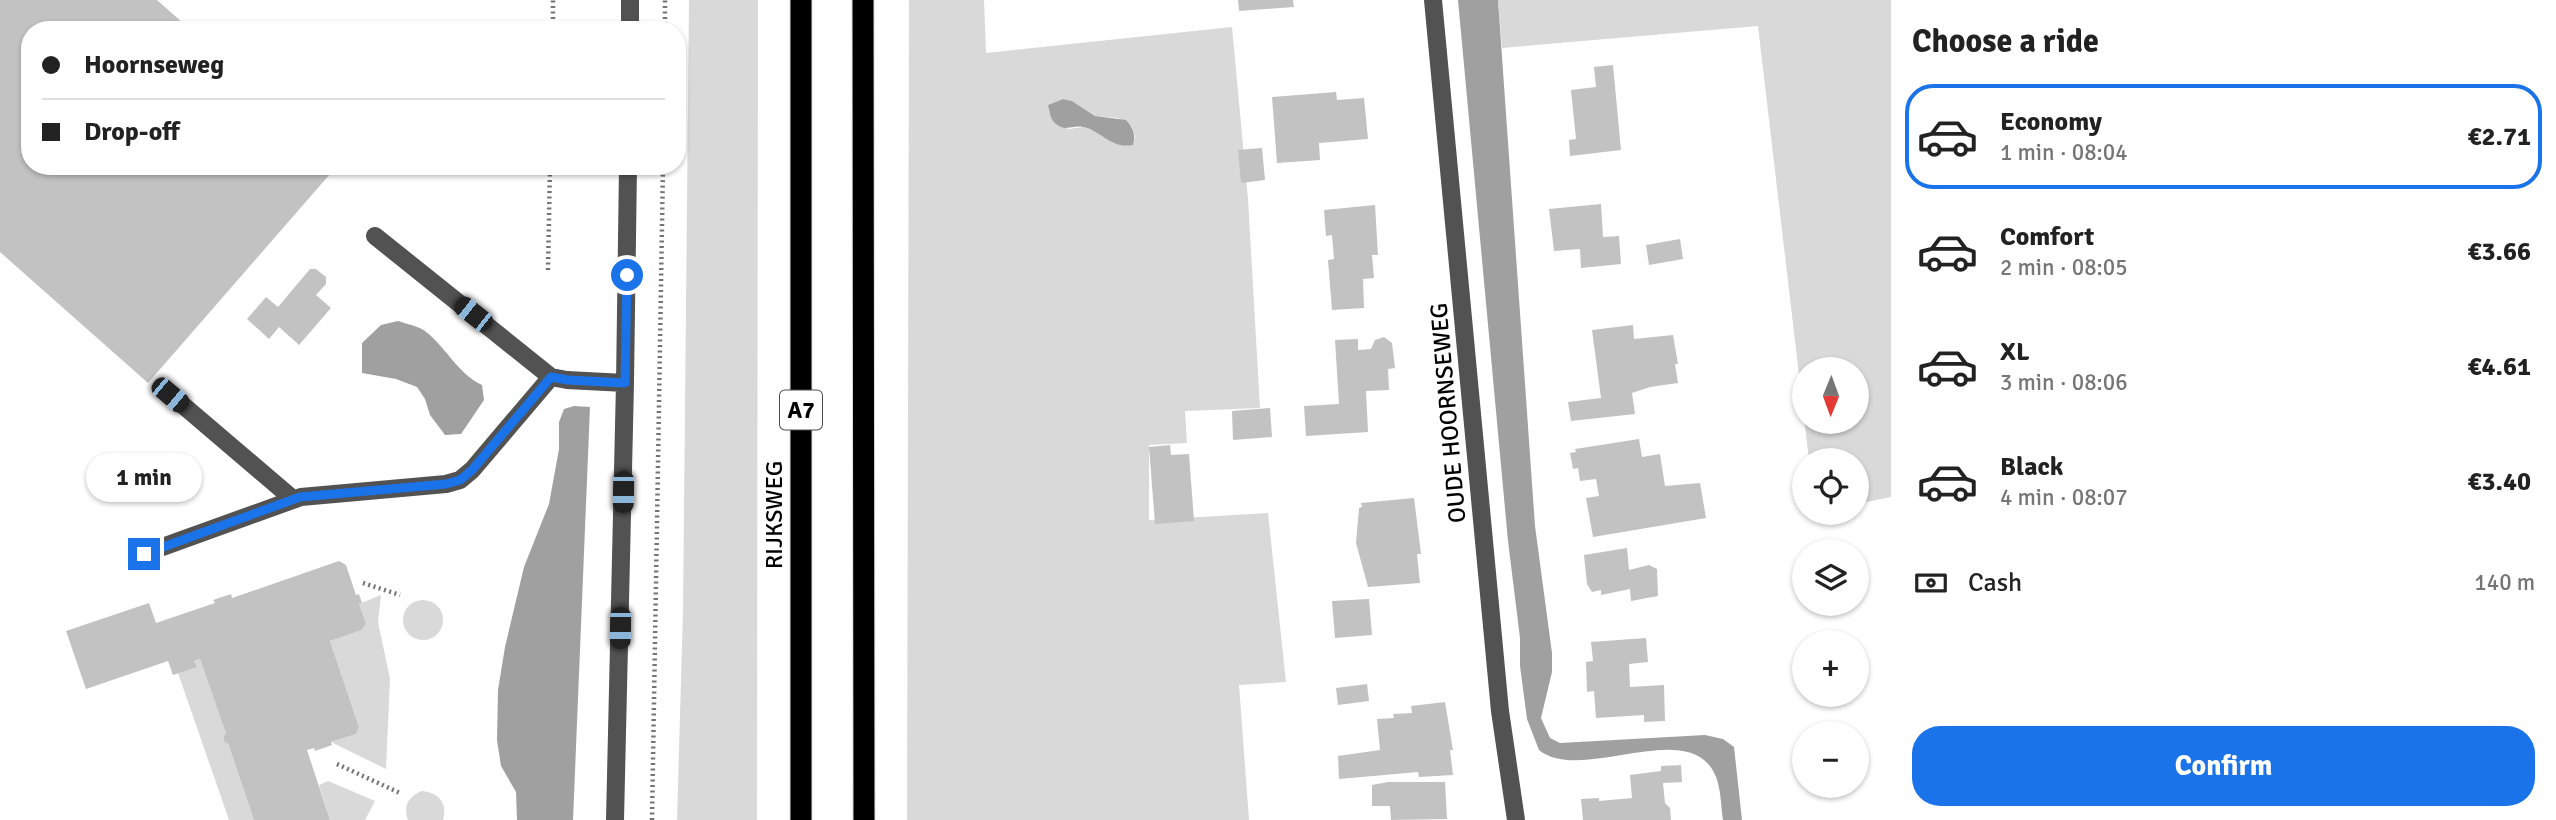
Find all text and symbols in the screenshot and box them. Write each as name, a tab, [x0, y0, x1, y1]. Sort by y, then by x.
text: Choose a ride	[1912, 22, 2099, 61]
text: Hoornseweg	[84, 49, 224, 81]
icon: car	[1916, 105, 1979, 168]
text: Economy	[2000, 106, 2102, 138]
text: Drop-off	[84, 116, 180, 148]
text: €2.71	[2467, 121, 2531, 153]
text: 1 min · 08:04	[2000, 138, 2128, 167]
icon: car	[1916, 220, 1979, 283]
text: Comfort	[2000, 221, 2094, 253]
text: €3.66	[2467, 236, 2531, 268]
text: 2 min · 08:05	[2000, 253, 2128, 282]
route start	[611, 259, 643, 291]
car	[450, 293, 497, 335]
street label: OUDE HOORNSEWEG	[1423, 302, 1473, 524]
icon: car	[1916, 335, 1979, 398]
text: XL	[2000, 336, 2030, 368]
text: €4.61	[2467, 351, 2531, 383]
north arrow	[1792, 357, 1869, 434]
map controls	[1792, 357, 1869, 798]
text: 3 min · 08:06	[2000, 368, 2128, 397]
car	[148, 373, 193, 417]
road number: A7	[780, 390, 822, 430]
button: locate	[1792, 448, 1869, 525]
icon: car	[1916, 450, 1979, 513]
text: Black	[2000, 451, 2063, 483]
callout: 1 min	[86, 452, 202, 502]
street label: RIJKSWEG	[759, 461, 789, 569]
text: 1 min	[116, 463, 172, 492]
text: €3.40	[2467, 466, 2531, 498]
car	[613, 471, 634, 513]
text: 4 min · 08:07	[2000, 483, 2128, 512]
route end	[128, 538, 160, 570]
button: layers	[1792, 539, 1869, 616]
icon: cash	[1912, 564, 1950, 602]
text: Cash	[1968, 567, 2022, 599]
text: 140 m	[2474, 568, 2535, 597]
car	[610, 607, 631, 649]
button: +	[1792, 630, 1869, 707]
button: −	[1792, 721, 1869, 798]
button: Confirm	[1912, 726, 2535, 806]

